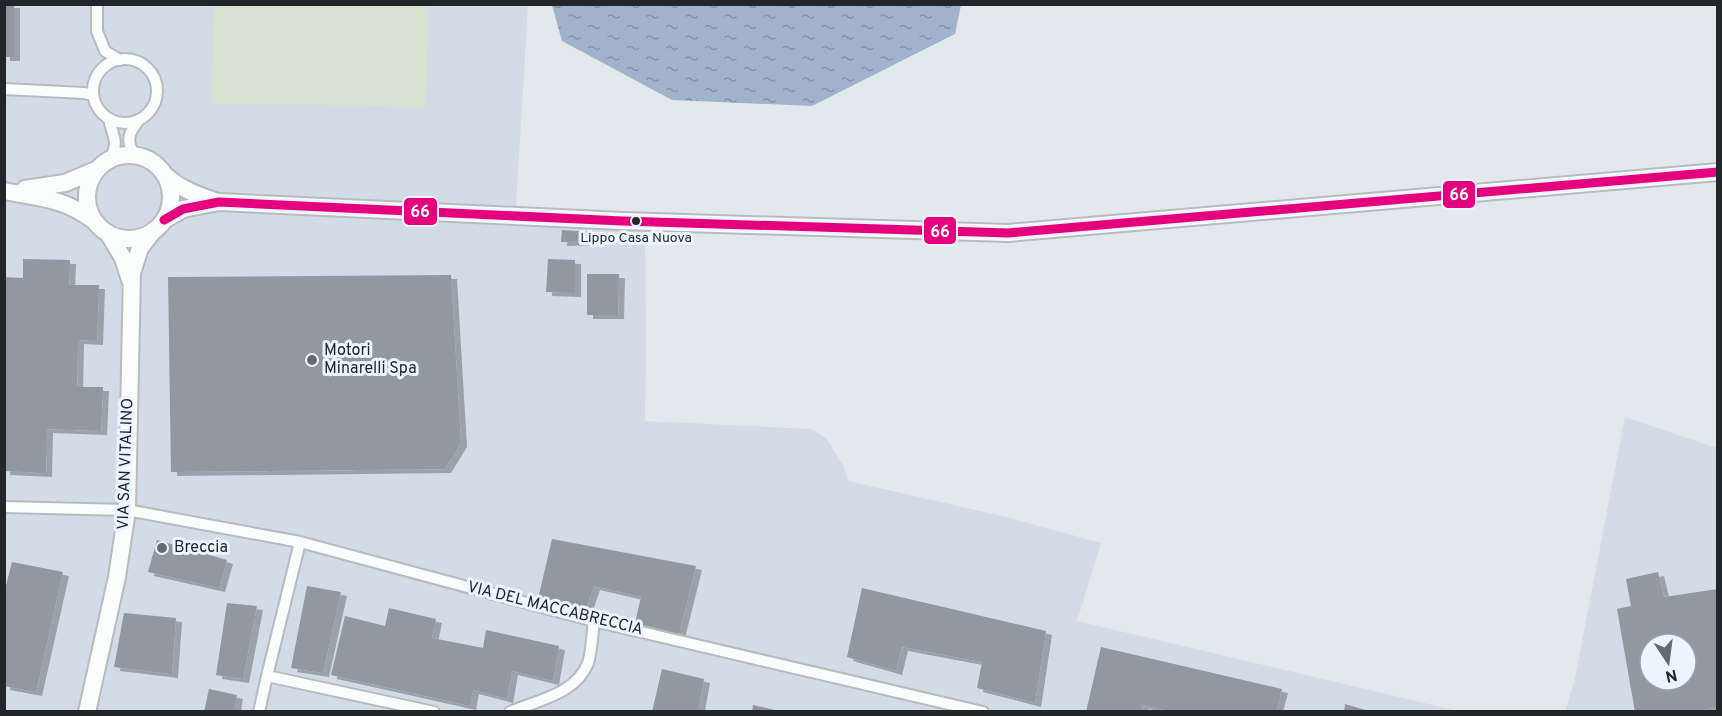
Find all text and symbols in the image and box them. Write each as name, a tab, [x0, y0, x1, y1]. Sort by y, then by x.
line badge: 66	[1442, 180, 1476, 209]
text: 66	[1449, 186, 1469, 206]
line badge: 66	[403, 197, 438, 226]
text: 66	[410, 203, 430, 223]
marker: Lippo Casa Nuova	[630, 215, 642, 227]
line badge: 66	[923, 216, 957, 245]
text: 66	[930, 223, 950, 243]
place label: Lippo Casa Nuova	[580, 230, 692, 247]
place label: Motori Minarelli Spa	[324, 341, 417, 379]
marker: Motori Minarelli Spa	[305, 353, 319, 367]
street label: VIA SAN VITALINO	[114, 398, 138, 530]
place label: Breccia	[174, 538, 228, 558]
marker: Breccia	[155, 541, 169, 555]
street label: VIA DEL MACCABRECCIA	[465, 577, 645, 641]
north arrow	[1638, 632, 1698, 692]
text: N	[1663, 664, 1679, 686]

